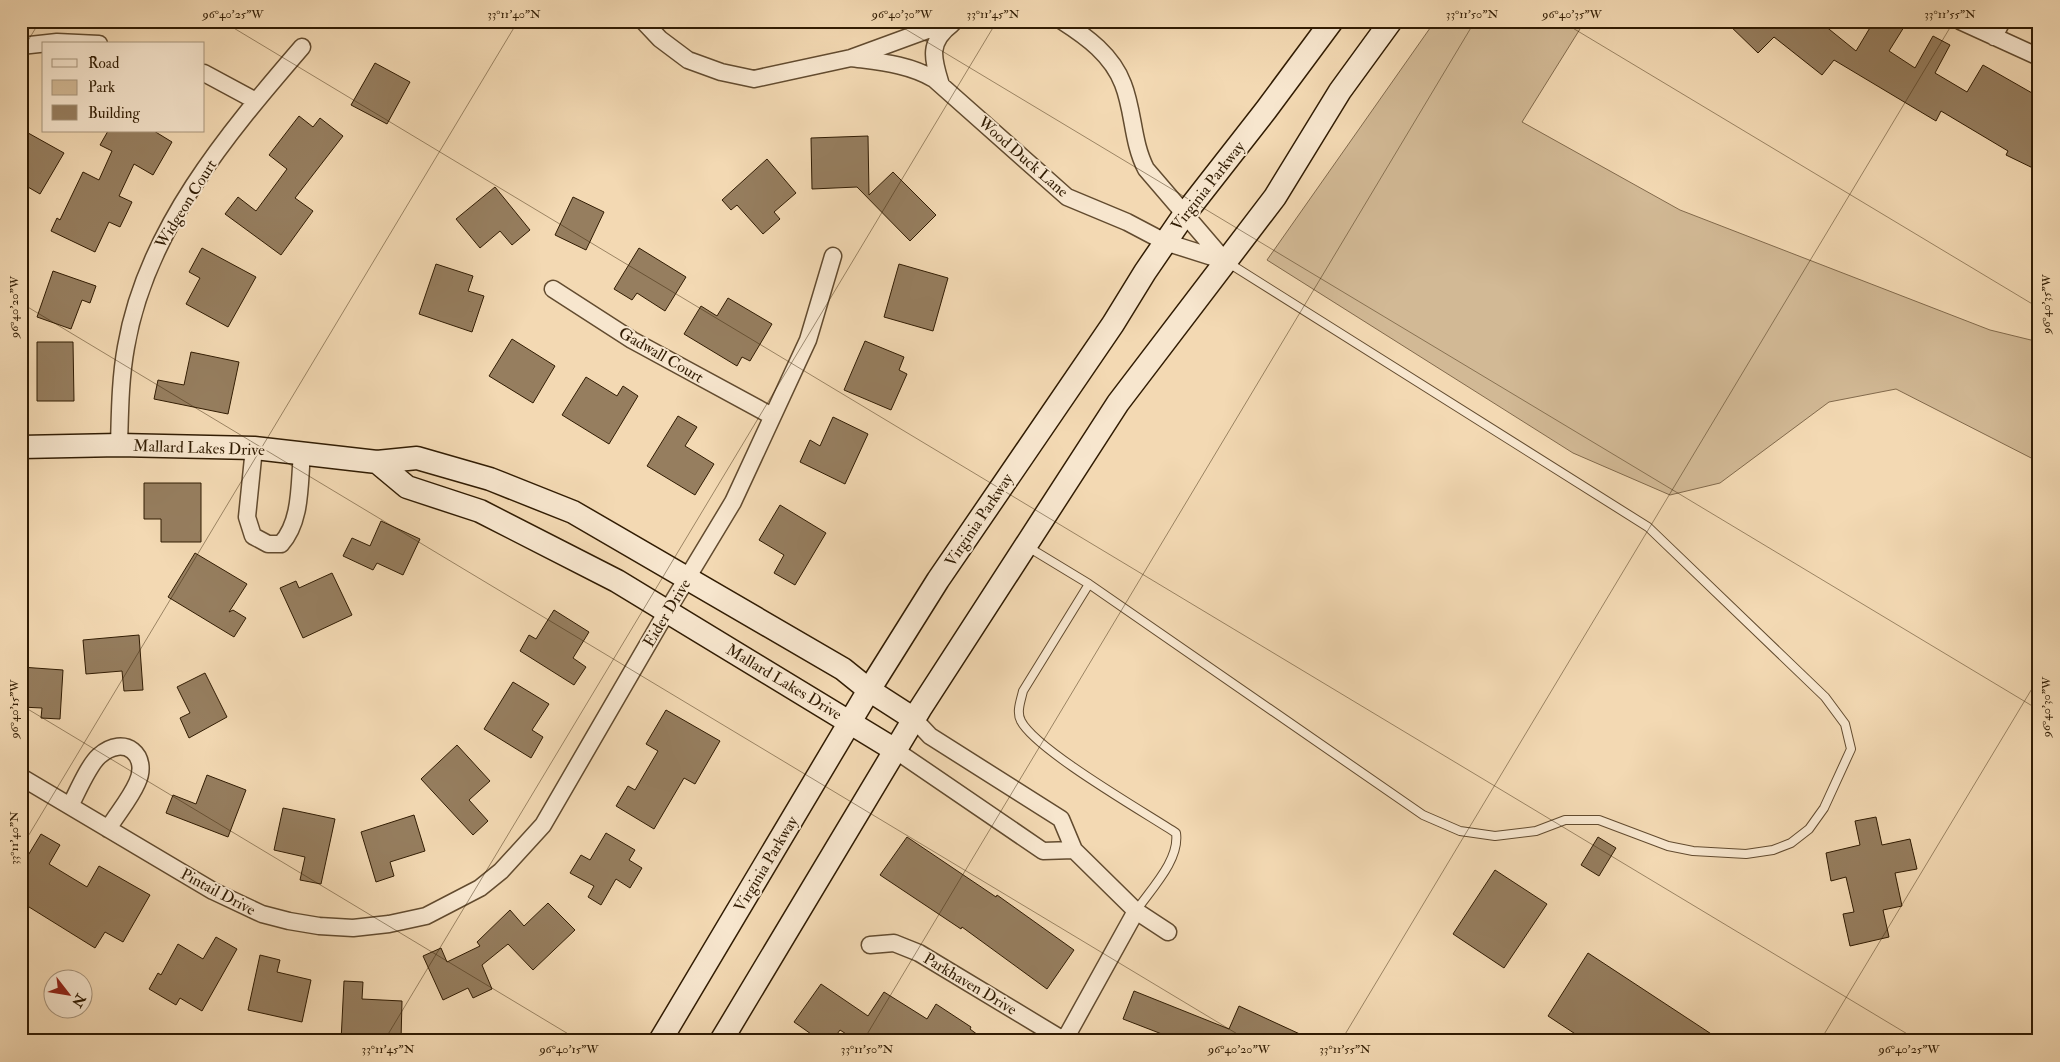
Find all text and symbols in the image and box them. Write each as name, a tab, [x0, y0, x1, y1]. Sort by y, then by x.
text: 96°40'25"W	[202, 7, 264, 22]
text: 33°11'40"N	[487, 7, 541, 22]
text: 96°40'30"W	[871, 7, 933, 22]
text: 33°11'45"N	[967, 7, 1020, 22]
text: 33°11'50"N	[1446, 7, 1498, 22]
text: 96°40'35"W	[1541, 7, 1603, 22]
text: 33°11'55"N	[1924, 7, 1976, 22]
legend	[42, 42, 205, 132]
text: Road	[88, 54, 120, 73]
text: Park	[88, 78, 115, 97]
text: Building	[88, 104, 140, 123]
street label: Wood Duck Lane	[973, 112, 1073, 202]
street label: Virginia Parkway	[1167, 136, 1250, 235]
street label: Widgeon Court	[150, 156, 221, 253]
text: 96°40'35"W	[2039, 273, 2054, 335]
text: 96°40'20"W	[7, 275, 22, 339]
street label: Gadwall Court	[615, 323, 707, 387]
street label: Mallard Lakes Drive	[133, 436, 265, 460]
street label: Virginia Parkway	[940, 469, 1018, 570]
street label: Eider Drive	[639, 575, 695, 651]
street label: Mallard Lakes Drive	[722, 640, 846, 725]
text: 96°40'30"W	[2039, 676, 2054, 738]
text: 96°40'15"W	[7, 679, 22, 740]
text: 33°11'40"N	[7, 811, 22, 865]
street label: Virginia Parkway	[730, 812, 803, 916]
street label: Pintail Drive	[177, 864, 259, 920]
street label: Parkhaven Drive	[920, 948, 1021, 1020]
north arrow	[42, 970, 92, 1020]
text: N	[68, 990, 90, 1011]
text: 33°11'45"N	[362, 1042, 415, 1057]
text: 96°40'15"W	[538, 1042, 599, 1057]
text: 33°11'50"N	[841, 1042, 893, 1057]
text: 96°40'20"W	[1207, 1042, 1271, 1057]
text: 33°11'55"N	[1319, 1042, 1371, 1057]
text: 96°40'25"W	[1878, 1042, 1940, 1057]

